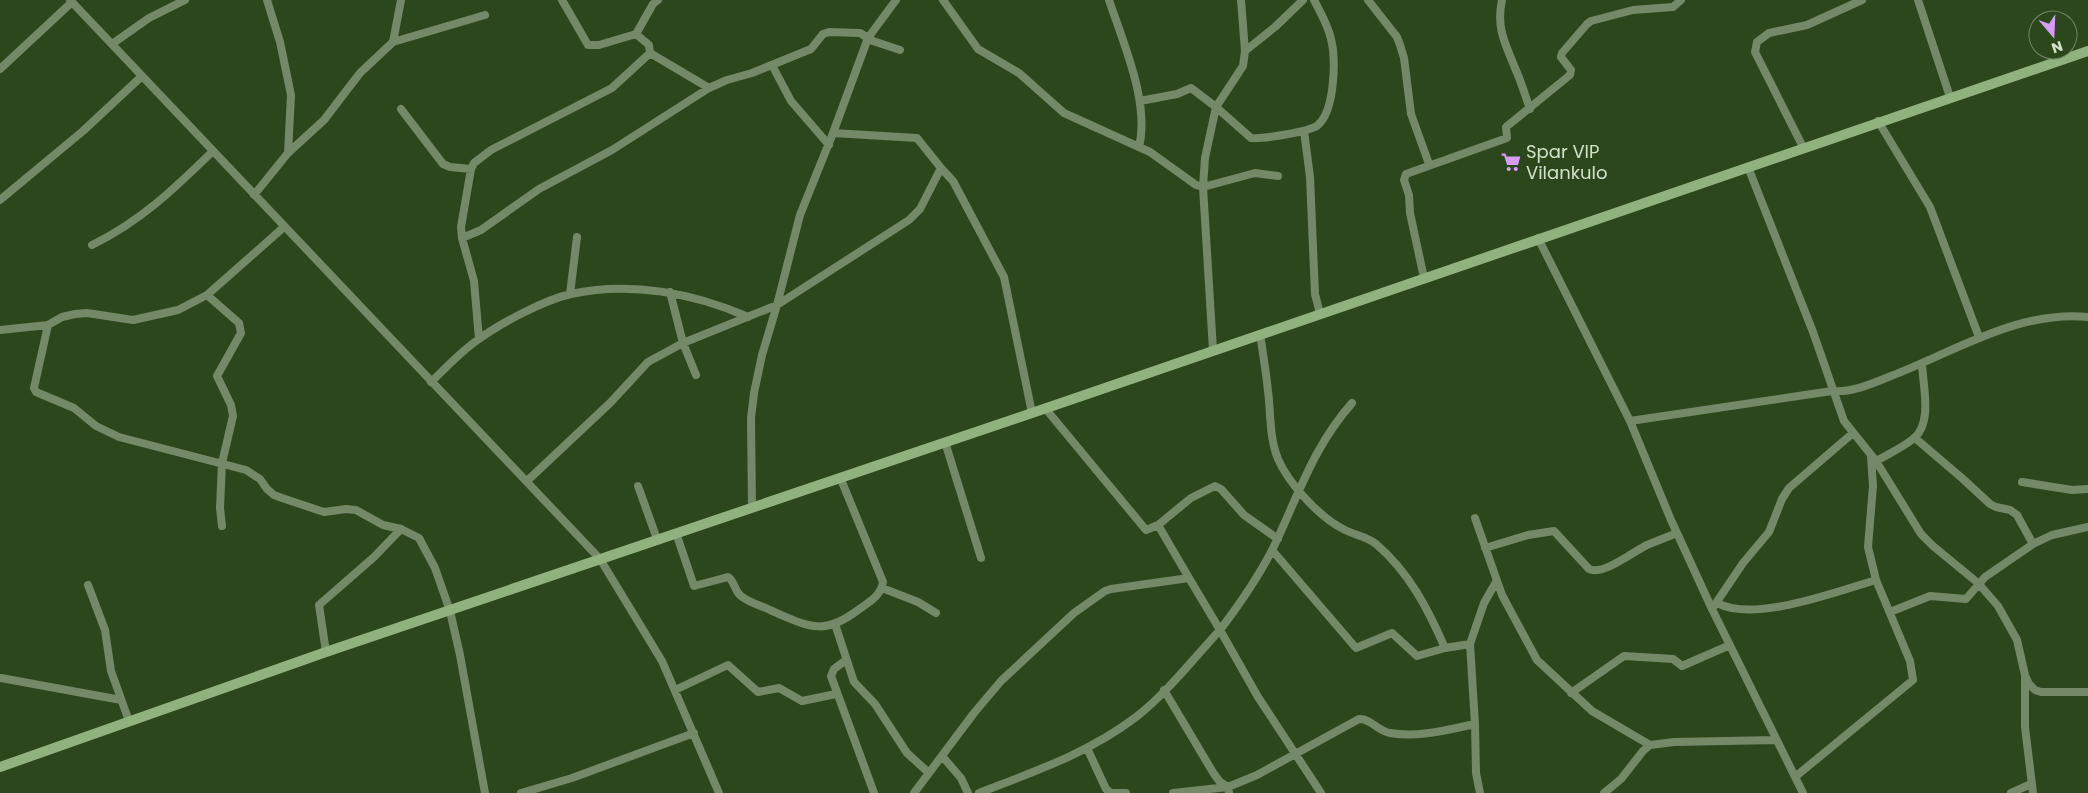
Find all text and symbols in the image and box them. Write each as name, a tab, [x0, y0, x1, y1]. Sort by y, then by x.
north arrow	[2028, 10, 2078, 60]
text: N	[2049, 36, 2065, 58]
place label: Spar VIP Vilankulo	[1526, 139, 1607, 185]
supermarket icon: Spar VIP Vilankulo	[1500, 151, 1522, 173]

